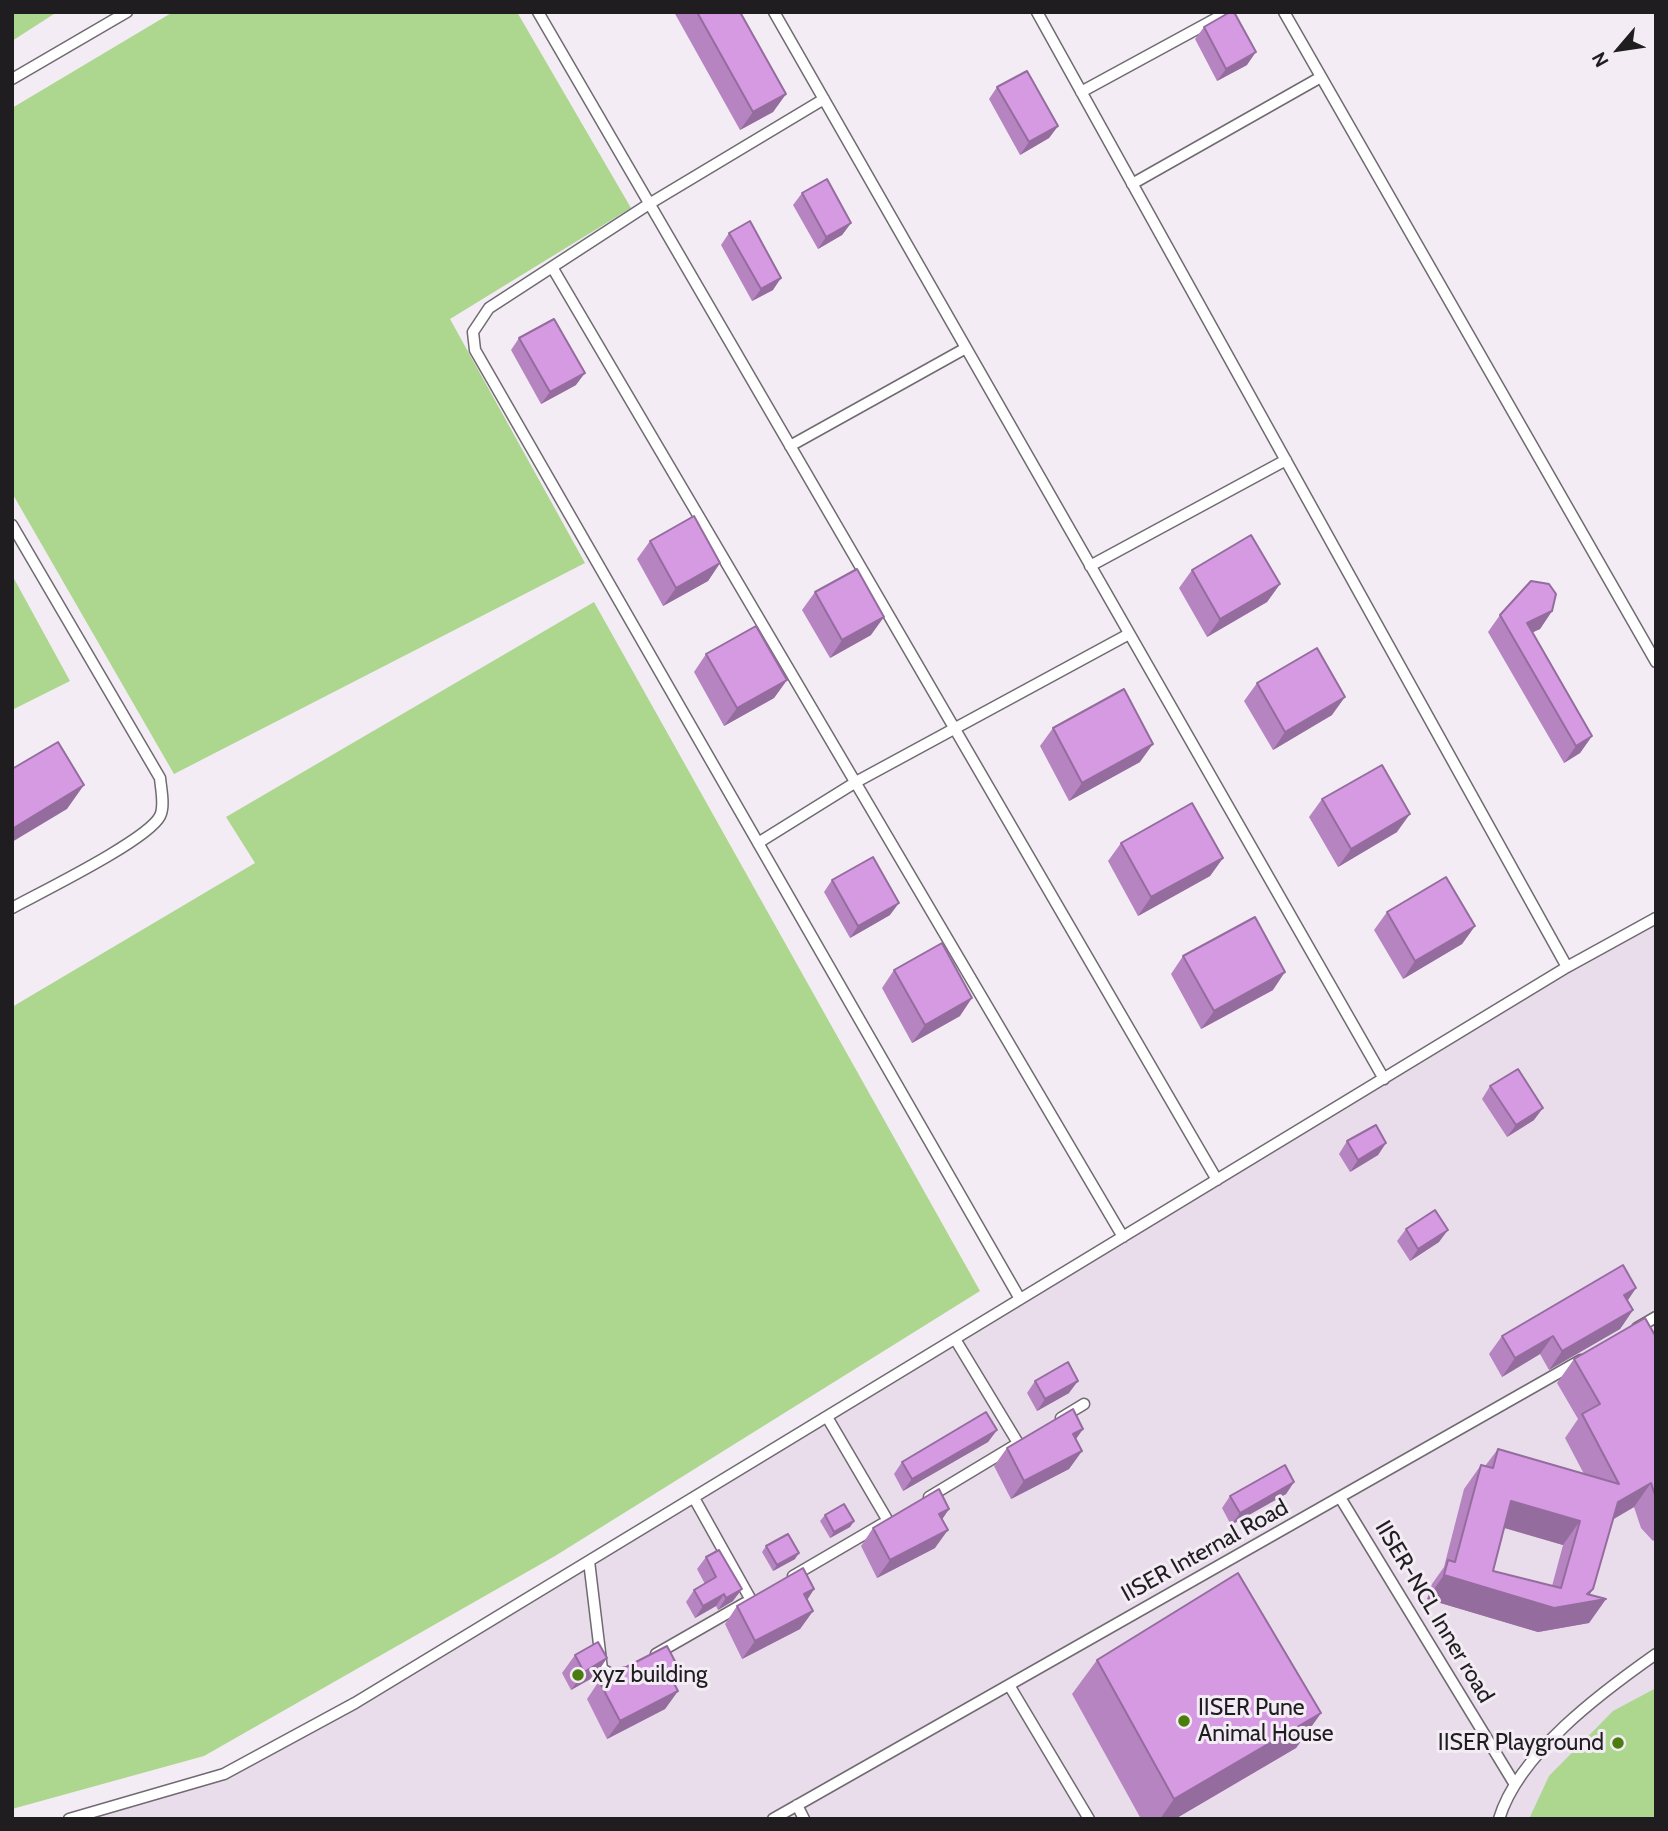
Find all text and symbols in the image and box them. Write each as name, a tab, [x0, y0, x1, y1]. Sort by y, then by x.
north arrow	[1584, 14, 1654, 84]
text: N	[1587, 48, 1614, 71]
street label: IISER Internal Road	[1117, 1494, 1293, 1608]
street label: IISER-NCL Inner road	[1369, 1516, 1499, 1708]
place label: xyz building	[592, 1661, 707, 1689]
marker: xyz building	[570, 1667, 586, 1683]
place label: IISER Pune Animal House	[1198, 1694, 1334, 1748]
marker: IISER Pune Animal House	[1176, 1713, 1192, 1729]
place label: IISER Playground	[1438, 1729, 1604, 1757]
marker: IISER Playground	[1610, 1735, 1626, 1751]

